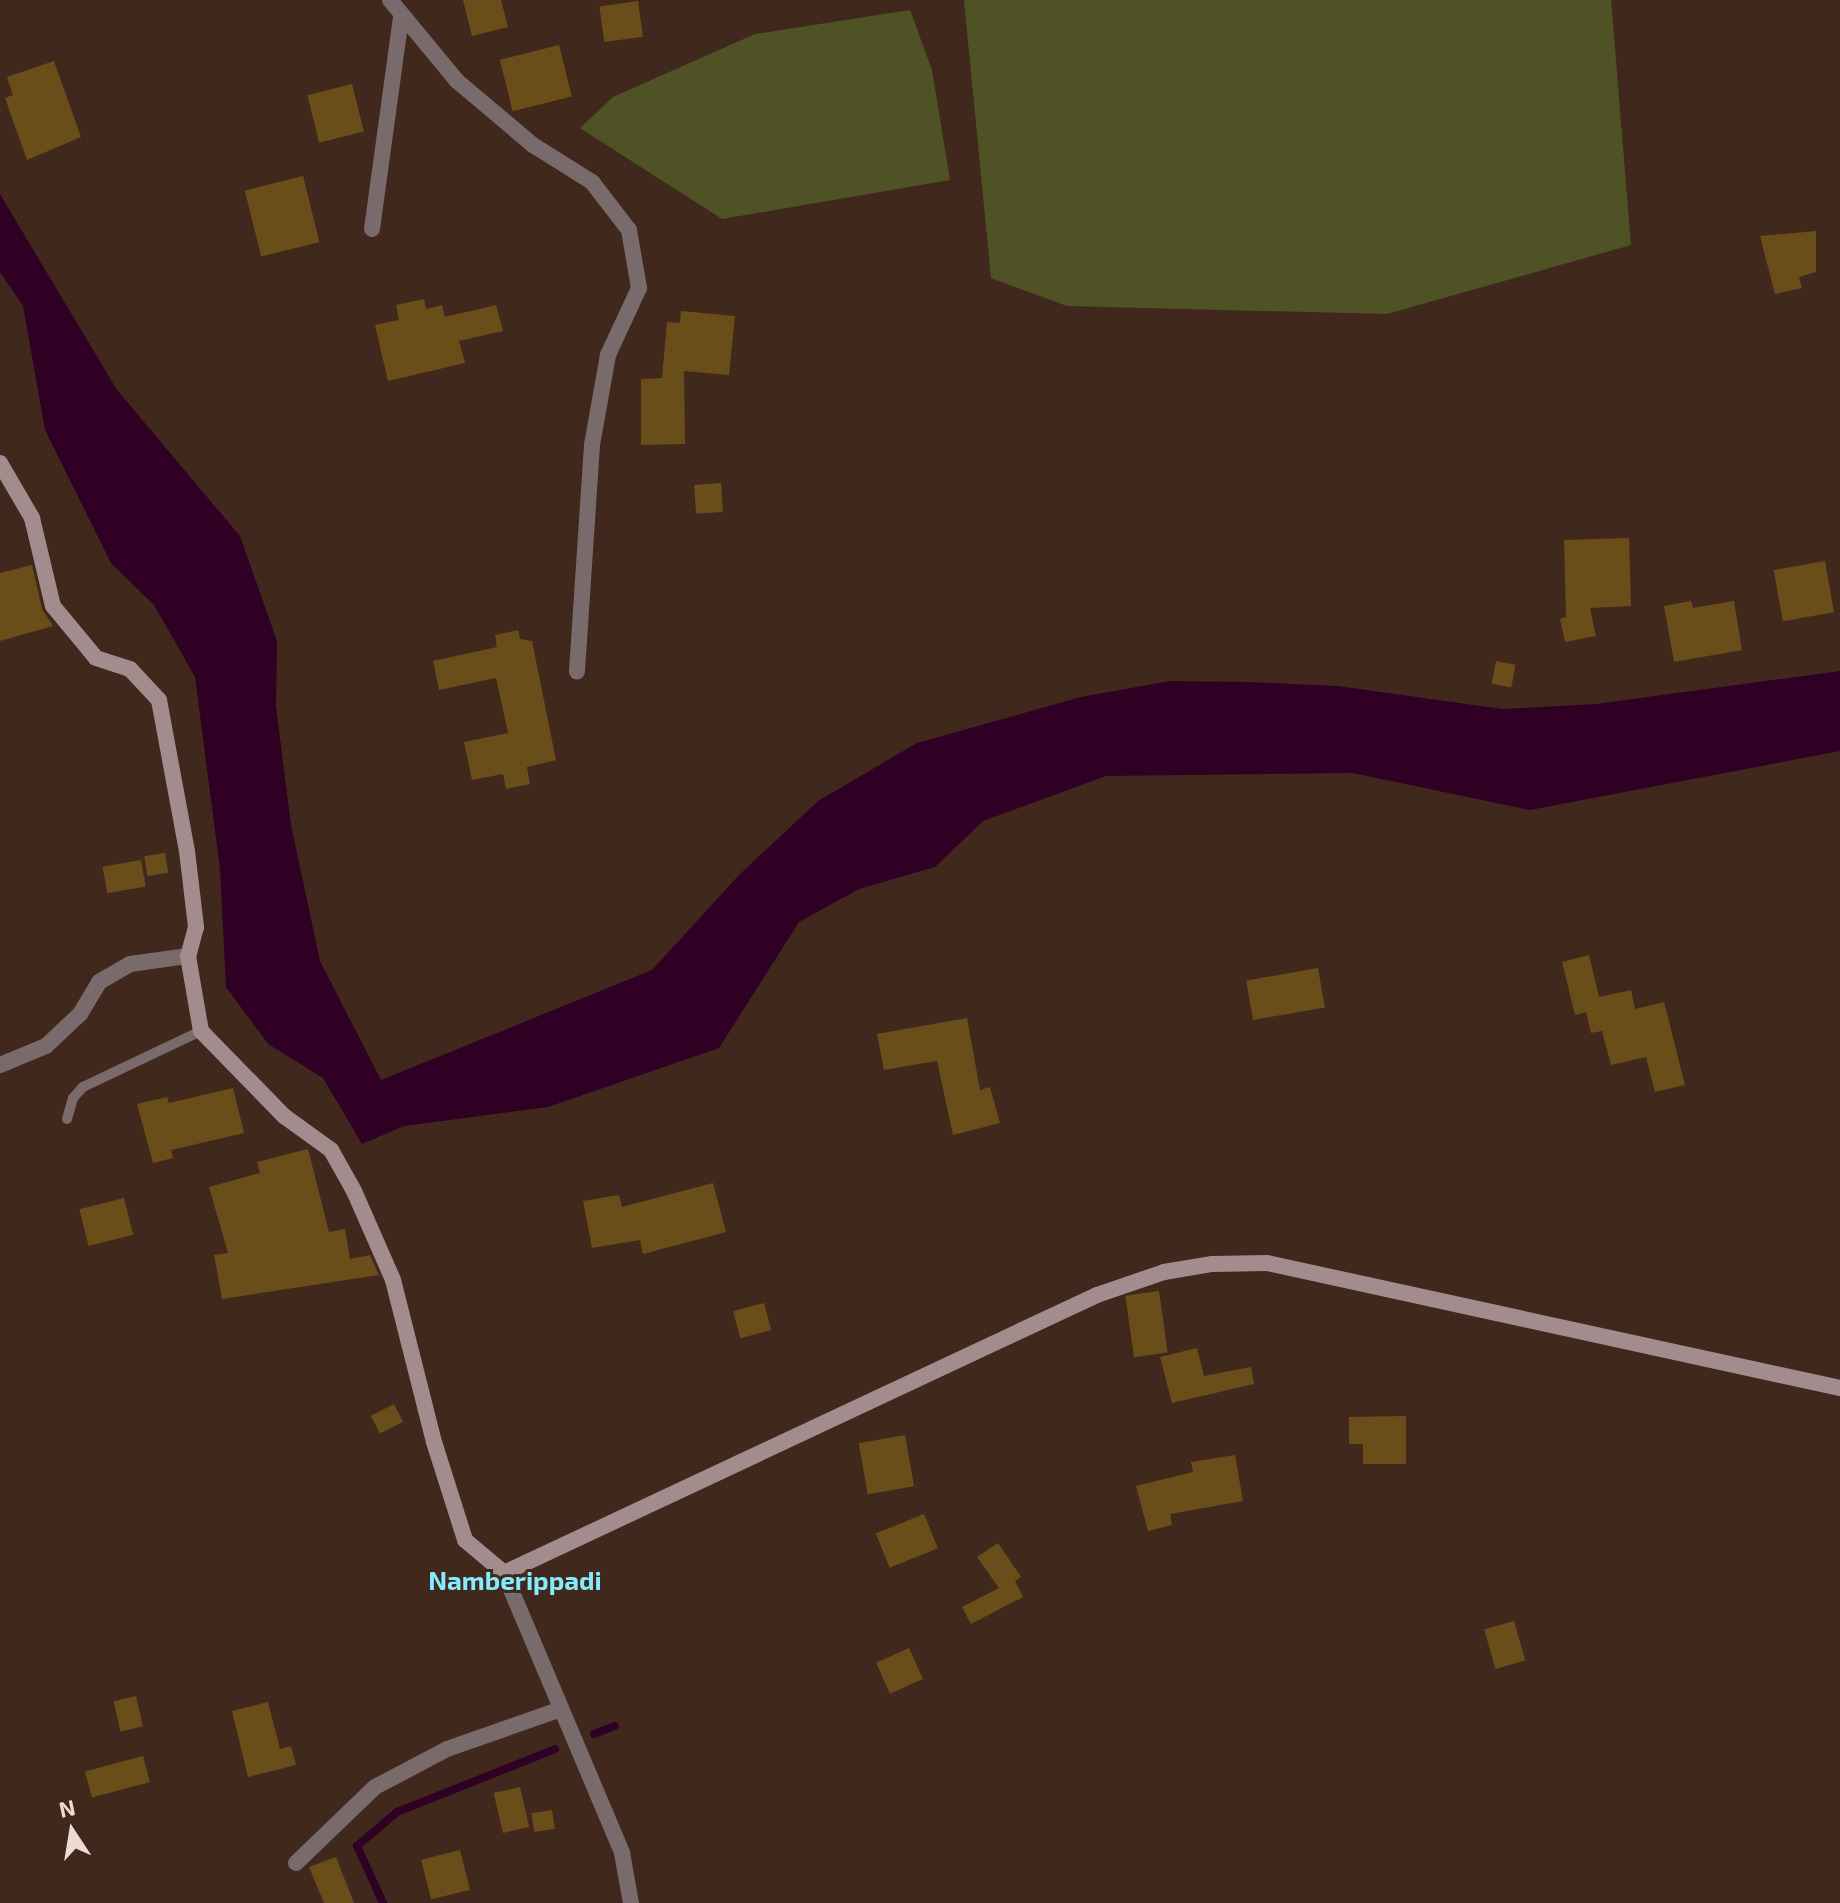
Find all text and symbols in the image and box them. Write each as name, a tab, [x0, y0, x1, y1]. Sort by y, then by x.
district label: Namberippadi	[428, 1564, 602, 1596]
north arrow	[32, 1791, 112, 1871]
text: N	[57, 1793, 77, 1822]

